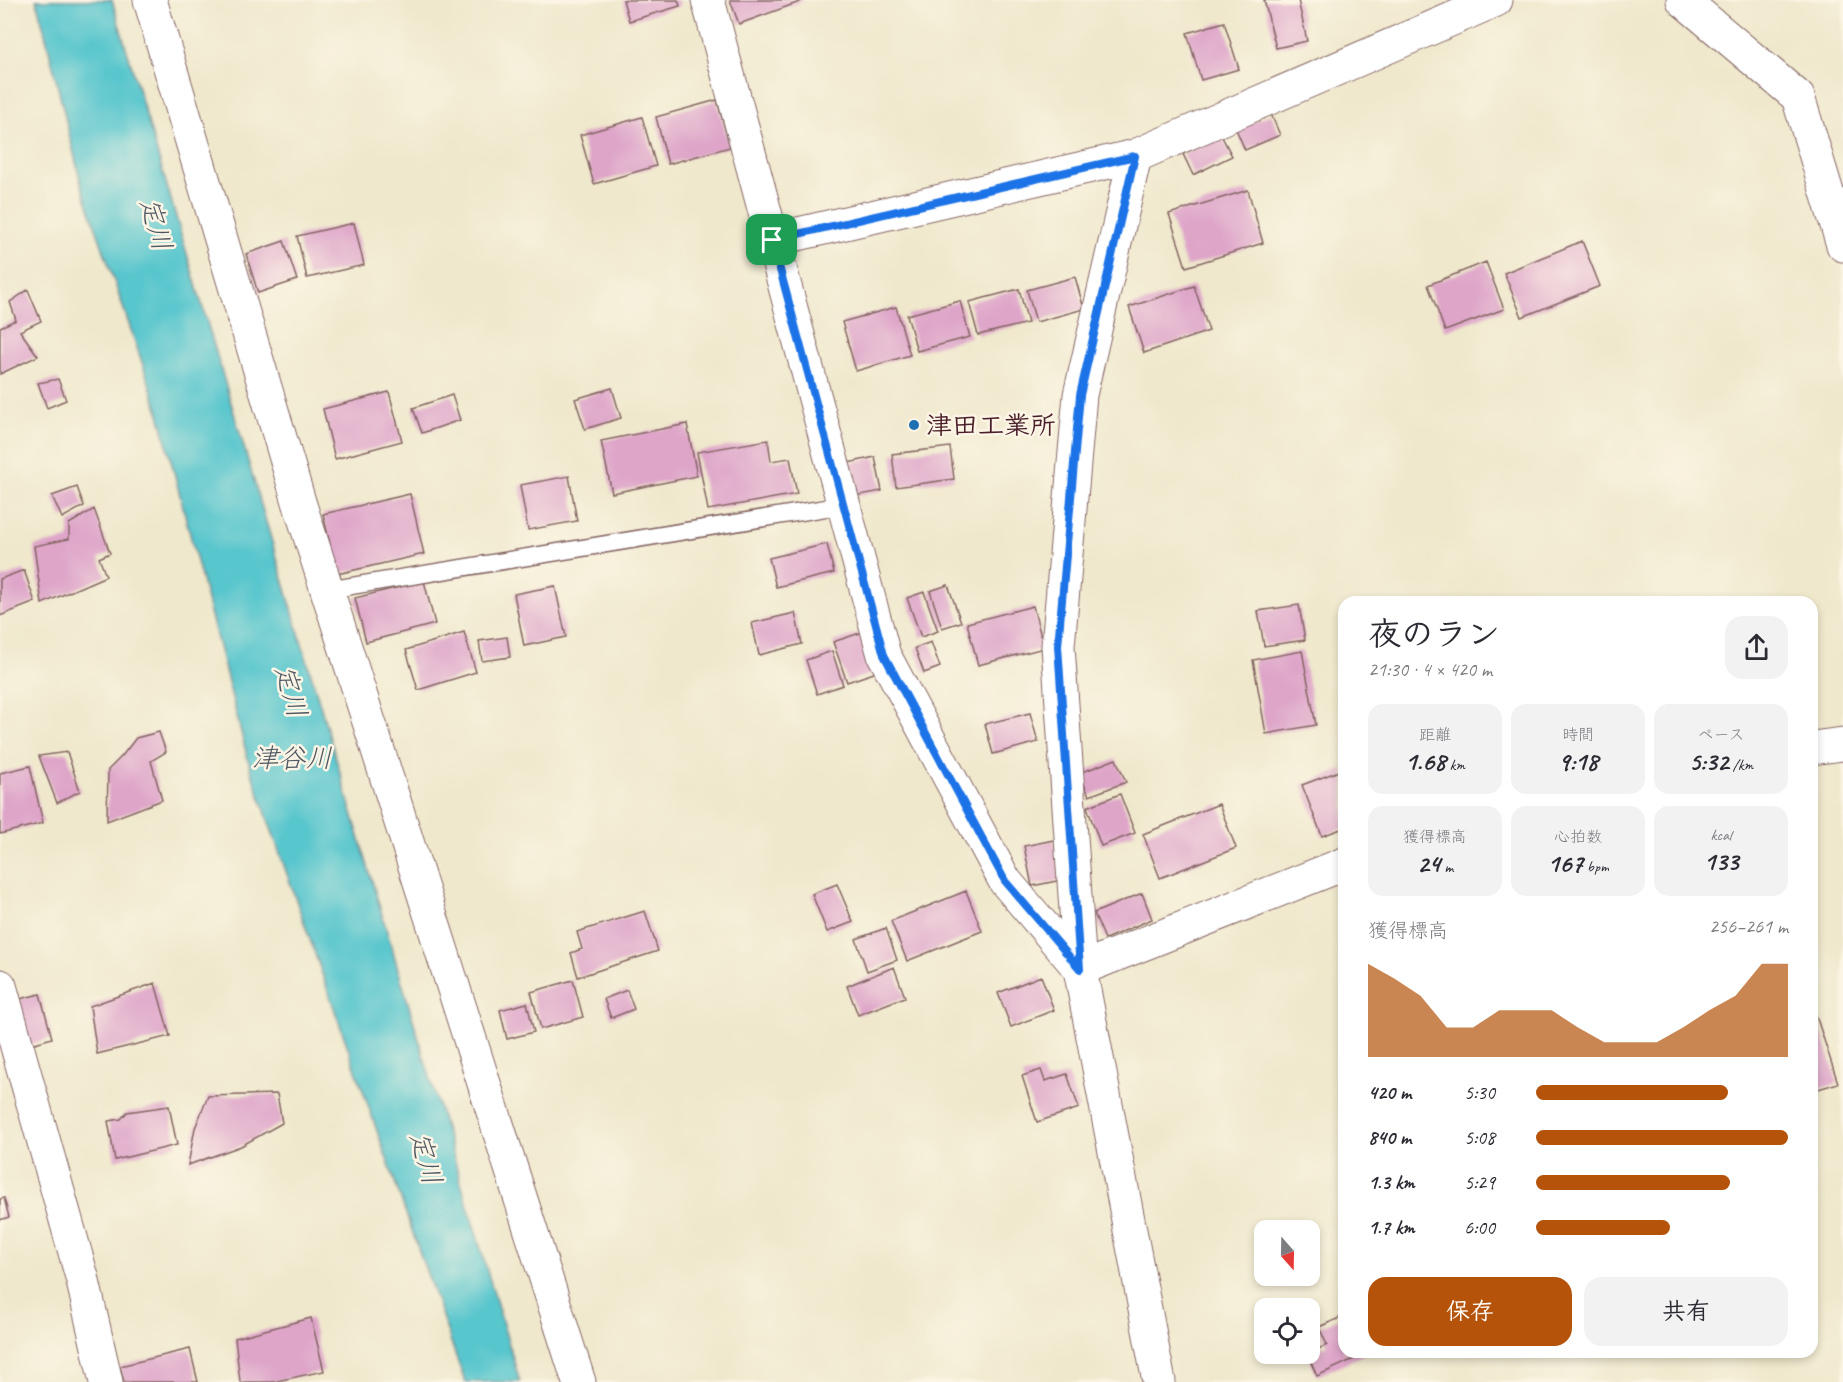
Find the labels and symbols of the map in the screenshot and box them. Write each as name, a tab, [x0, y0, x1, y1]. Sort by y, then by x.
water label: 定川	[132, 193, 180, 255]
pin	[746, 214, 797, 265]
place label: 津田工業所	[926, 409, 1056, 442]
marker: 津田工業所	[907, 418, 921, 432]
water label: 定川	[267, 660, 315, 722]
water label: 津谷川	[252, 741, 333, 775]
water label: 定川	[402, 1127, 450, 1189]
north arrow	[1254, 1220, 1320, 1286]

